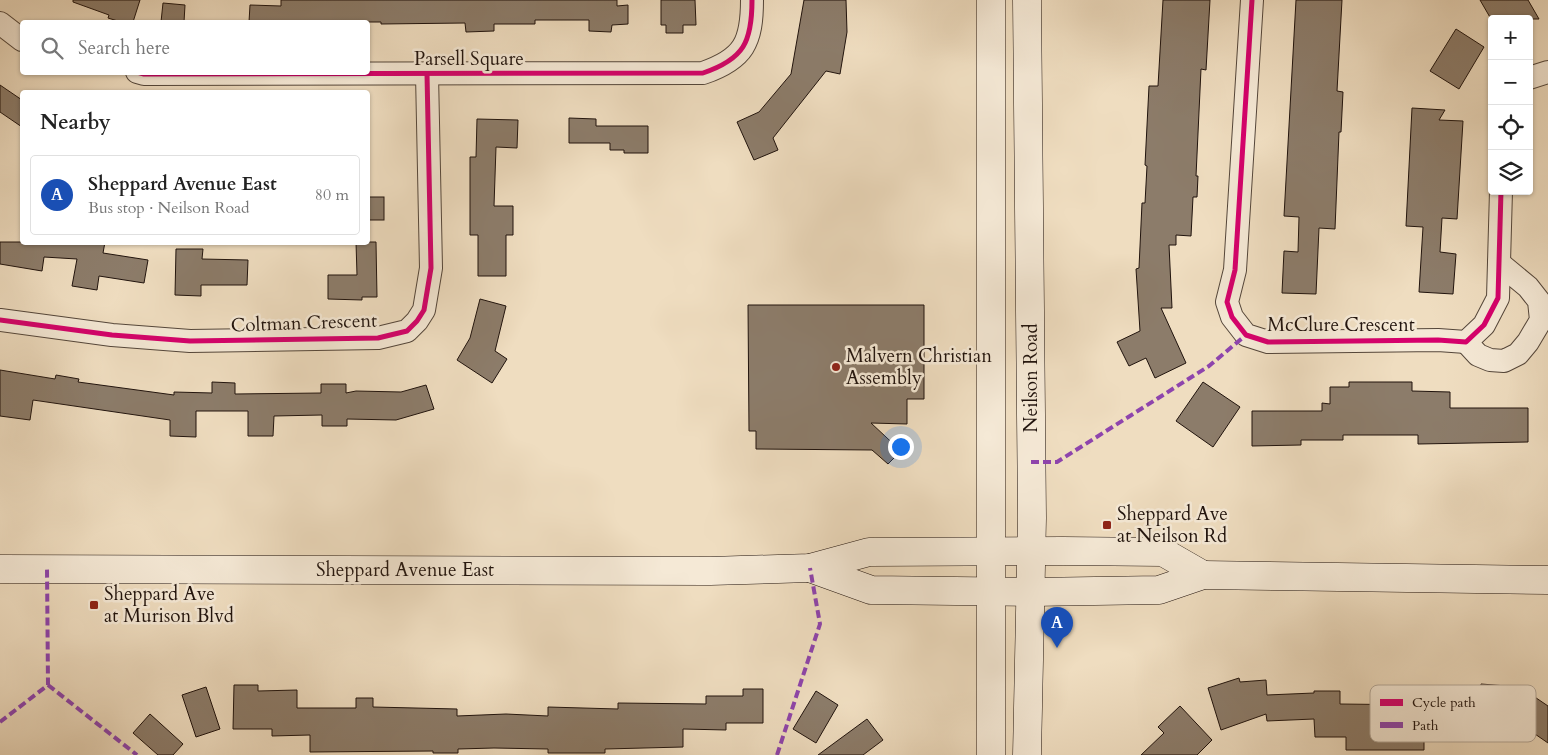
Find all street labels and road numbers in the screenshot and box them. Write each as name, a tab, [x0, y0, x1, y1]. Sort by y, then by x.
street label: Parsell Square	[414, 46, 524, 72]
street label: Coltman Crescent	[230, 307, 378, 339]
street label: McClure Crescent	[1267, 312, 1415, 338]
street label: Neilson Road	[1018, 323, 1044, 433]
street label: Sheppard Avenue East	[316, 557, 494, 583]

